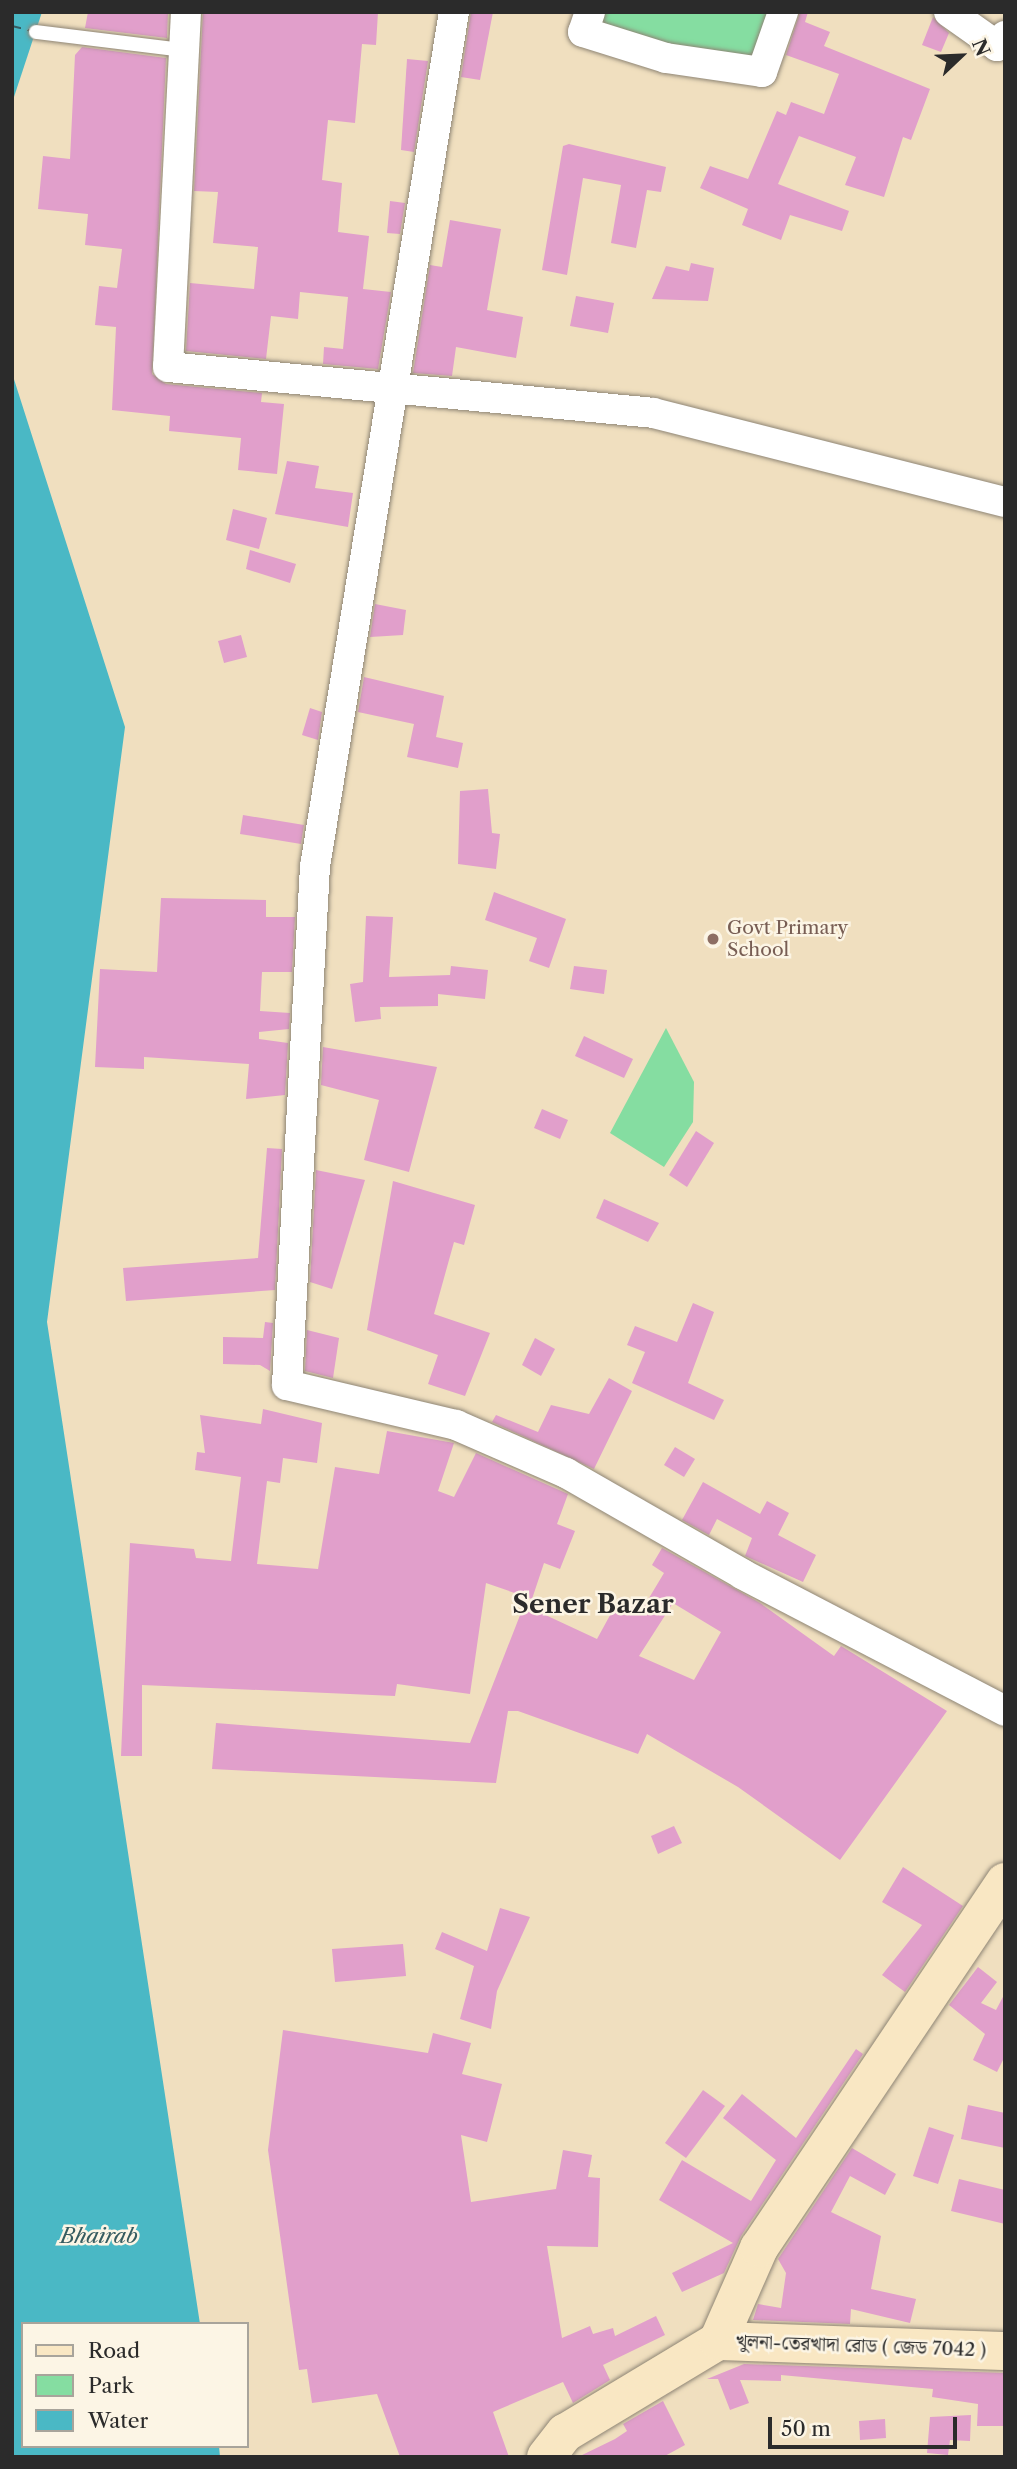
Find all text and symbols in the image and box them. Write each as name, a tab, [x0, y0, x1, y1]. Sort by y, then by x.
north arrow	[926, 21, 996, 91]
text: N	[967, 35, 995, 60]
place label: Govt Primary School	[727, 917, 848, 961]
marker: Govt Primary School	[705, 931, 721, 947]
district label: Sener Bazar	[512, 1589, 674, 1621]
water label: Bhairab	[60, 2223, 138, 2249]
legend	[21, 2322, 248, 2448]
street label: খুলনা-তেরখাদা রোড ( জেড 7042 )	[735, 2330, 987, 2362]
text: Road	[88, 2338, 140, 2363]
text: Park	[88, 2373, 134, 2398]
scale bar	[772, 2402, 961, 2446]
text: Water	[88, 2408, 148, 2433]
text: 50 m	[781, 2416, 831, 2441]

